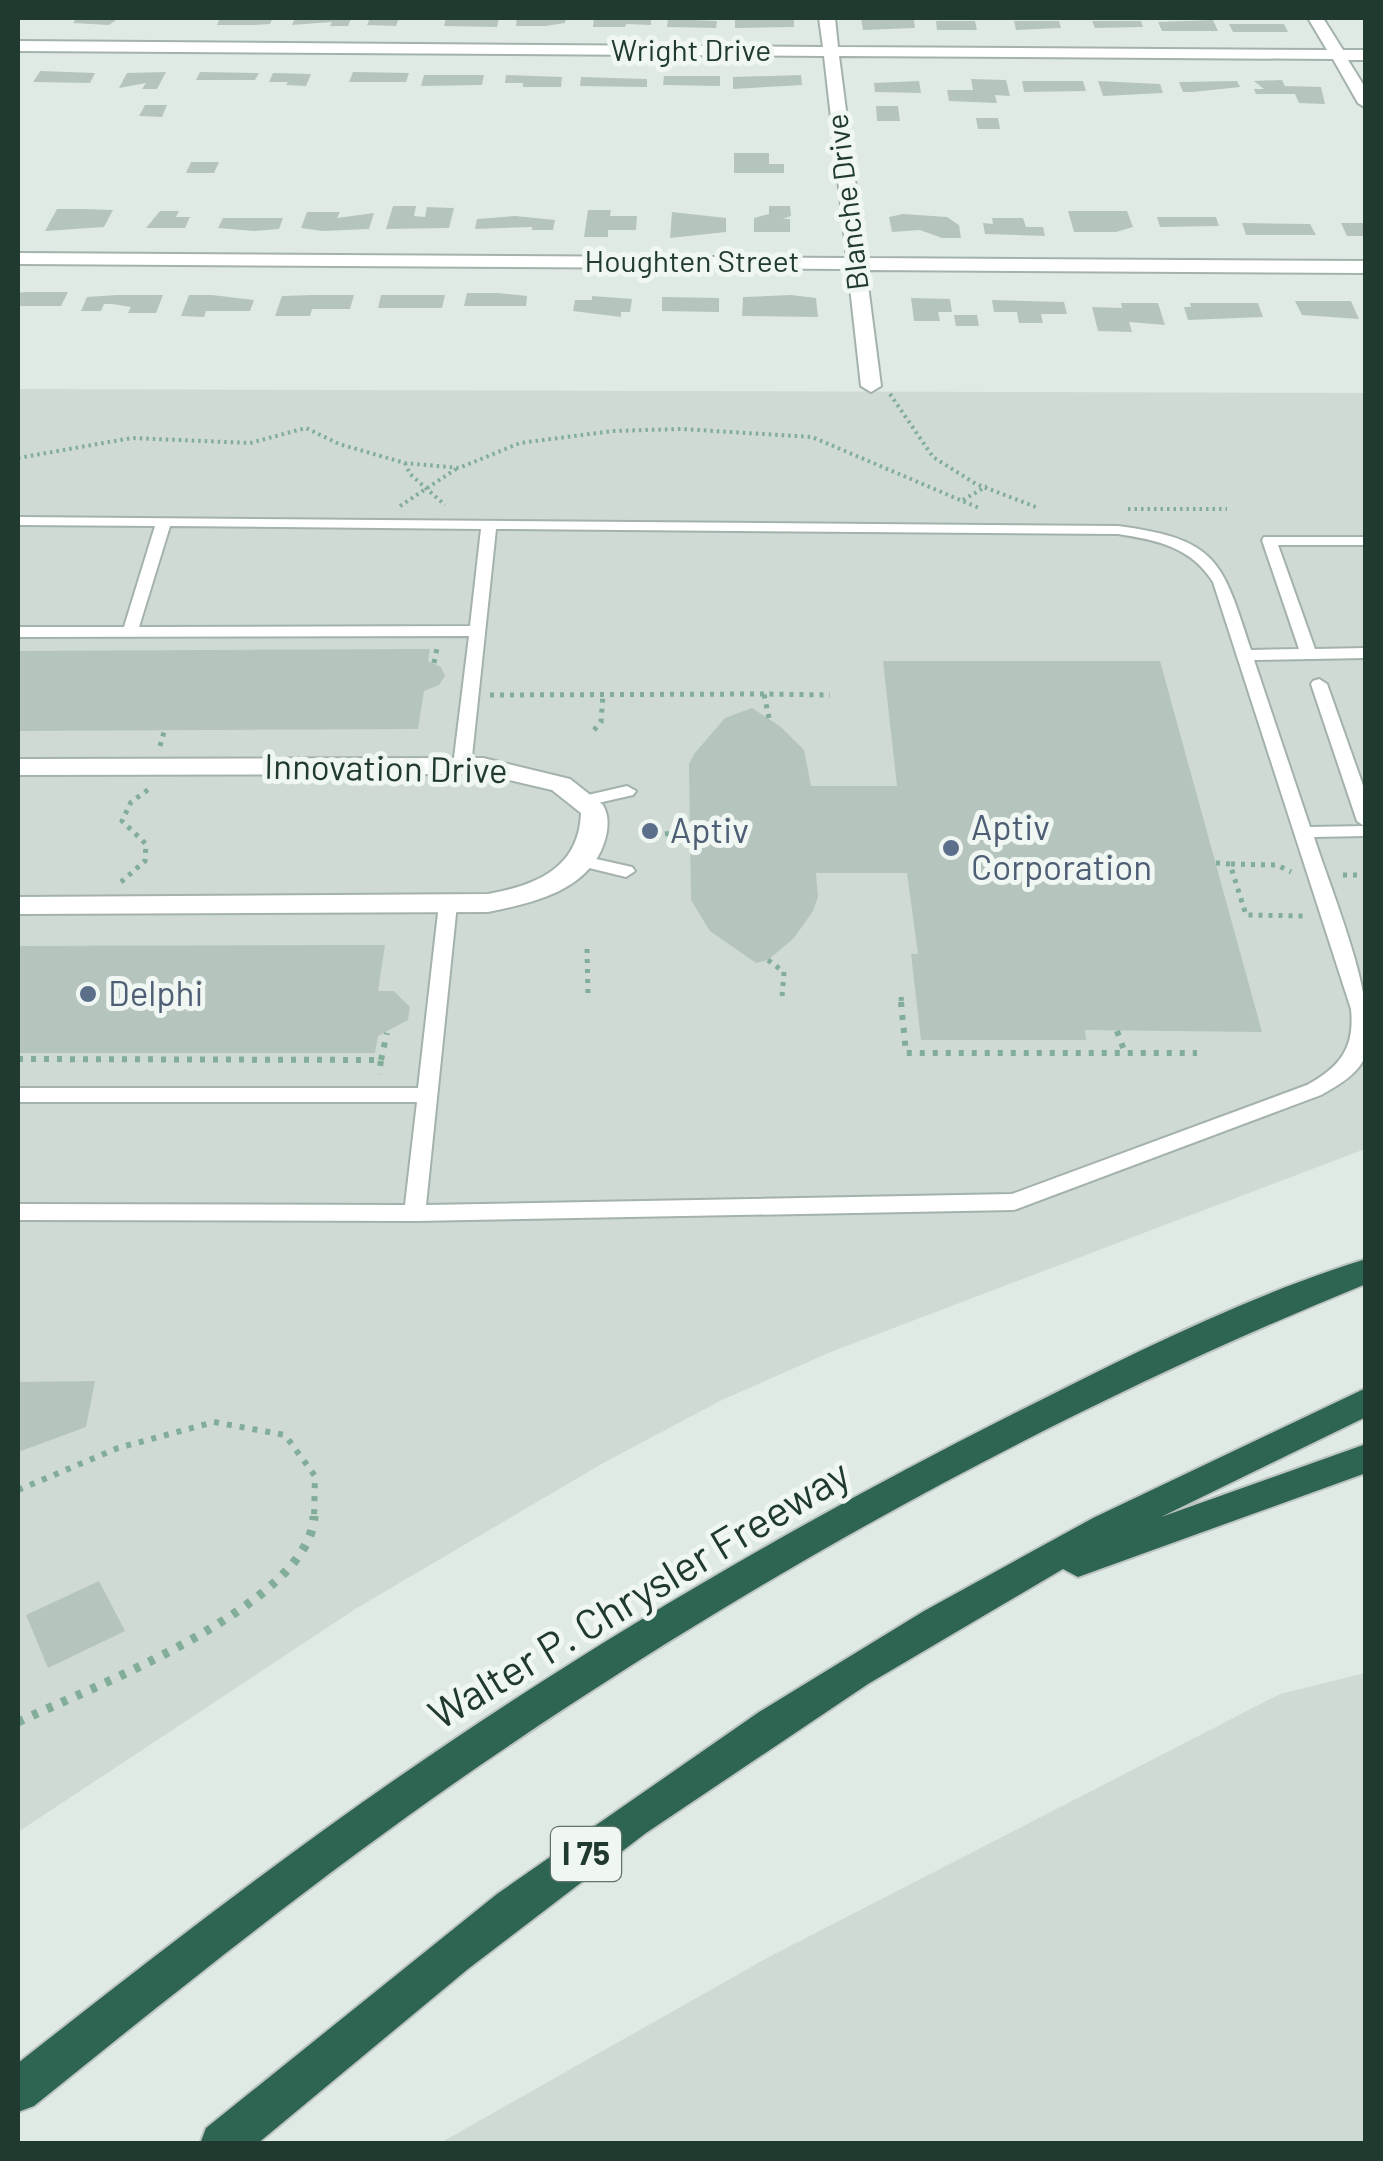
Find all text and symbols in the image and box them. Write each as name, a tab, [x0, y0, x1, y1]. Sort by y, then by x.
street label: Wright Drive	[611, 31, 771, 67]
street label: Blanche Drive	[817, 112, 875, 292]
street label: Houghten Street	[585, 242, 799, 278]
street label: Innovation Drive	[264, 744, 508, 790]
place label: Aptiv Corporation	[971, 805, 1152, 887]
place label: Aptiv	[670, 808, 749, 850]
marker: Aptiv	[639, 820, 661, 842]
marker: Aptiv Corporation	[940, 837, 962, 859]
place label: Delphi	[108, 971, 203, 1013]
marker: Delphi	[77, 983, 99, 1005]
street label: Walter P. Chrysler Freeway	[419, 1447, 858, 1739]
road number: I 75	[551, 1827, 621, 1881]

